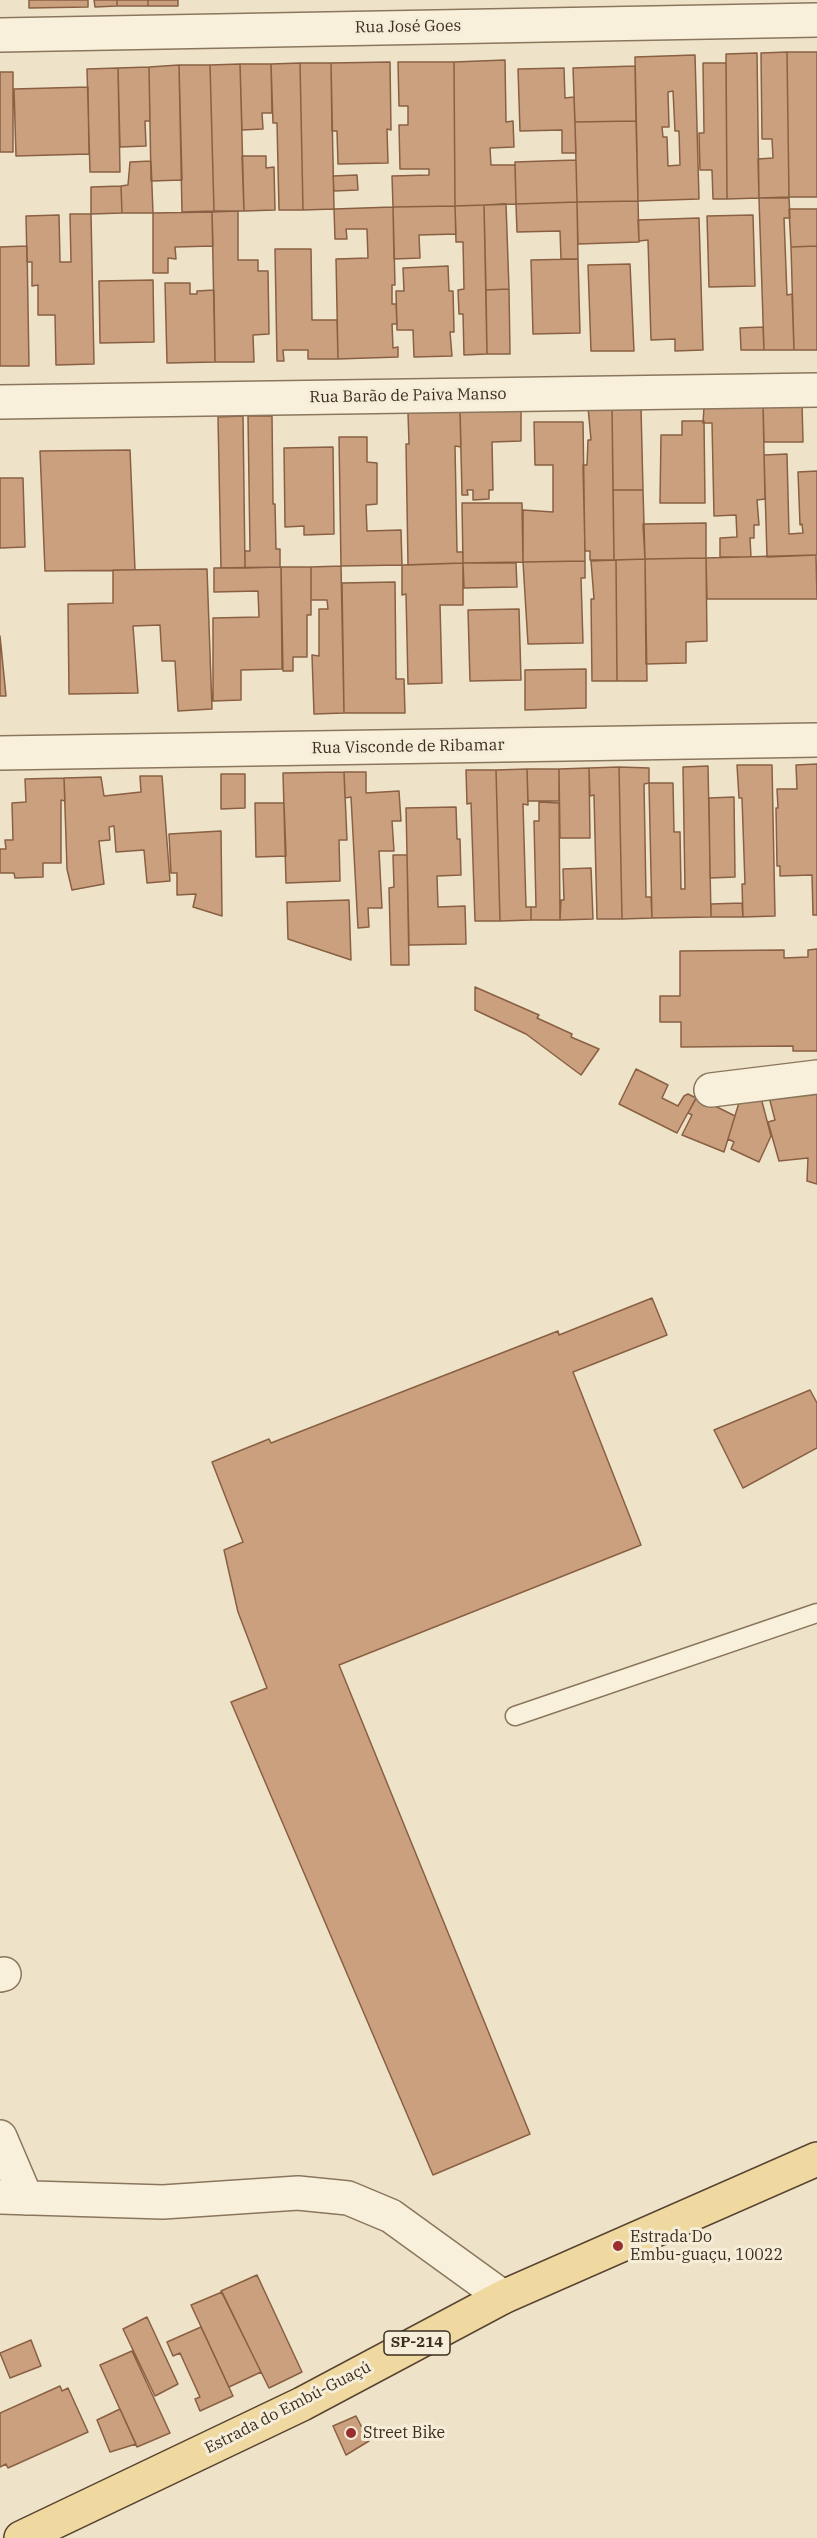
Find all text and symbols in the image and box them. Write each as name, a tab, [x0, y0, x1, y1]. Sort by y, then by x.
street label: Rua José Goes	[355, 16, 461, 38]
street label: Rua Barão de Paiva Manso	[309, 385, 507, 407]
street label: Rua Visconde de Ribamar	[311, 736, 505, 758]
place label: Estrada Do Embu-guaçu, 10022	[630, 2227, 783, 2265]
marker: Estrada Do Embu-guaçu, 10022	[611, 2239, 625, 2253]
road number: SP-214	[384, 2331, 450, 2355]
street label: Estrada do Embú-Guaçú	[202, 2358, 374, 2458]
place label: Street Bike	[363, 2423, 445, 2443]
marker: Street Bike	[344, 2426, 358, 2440]

